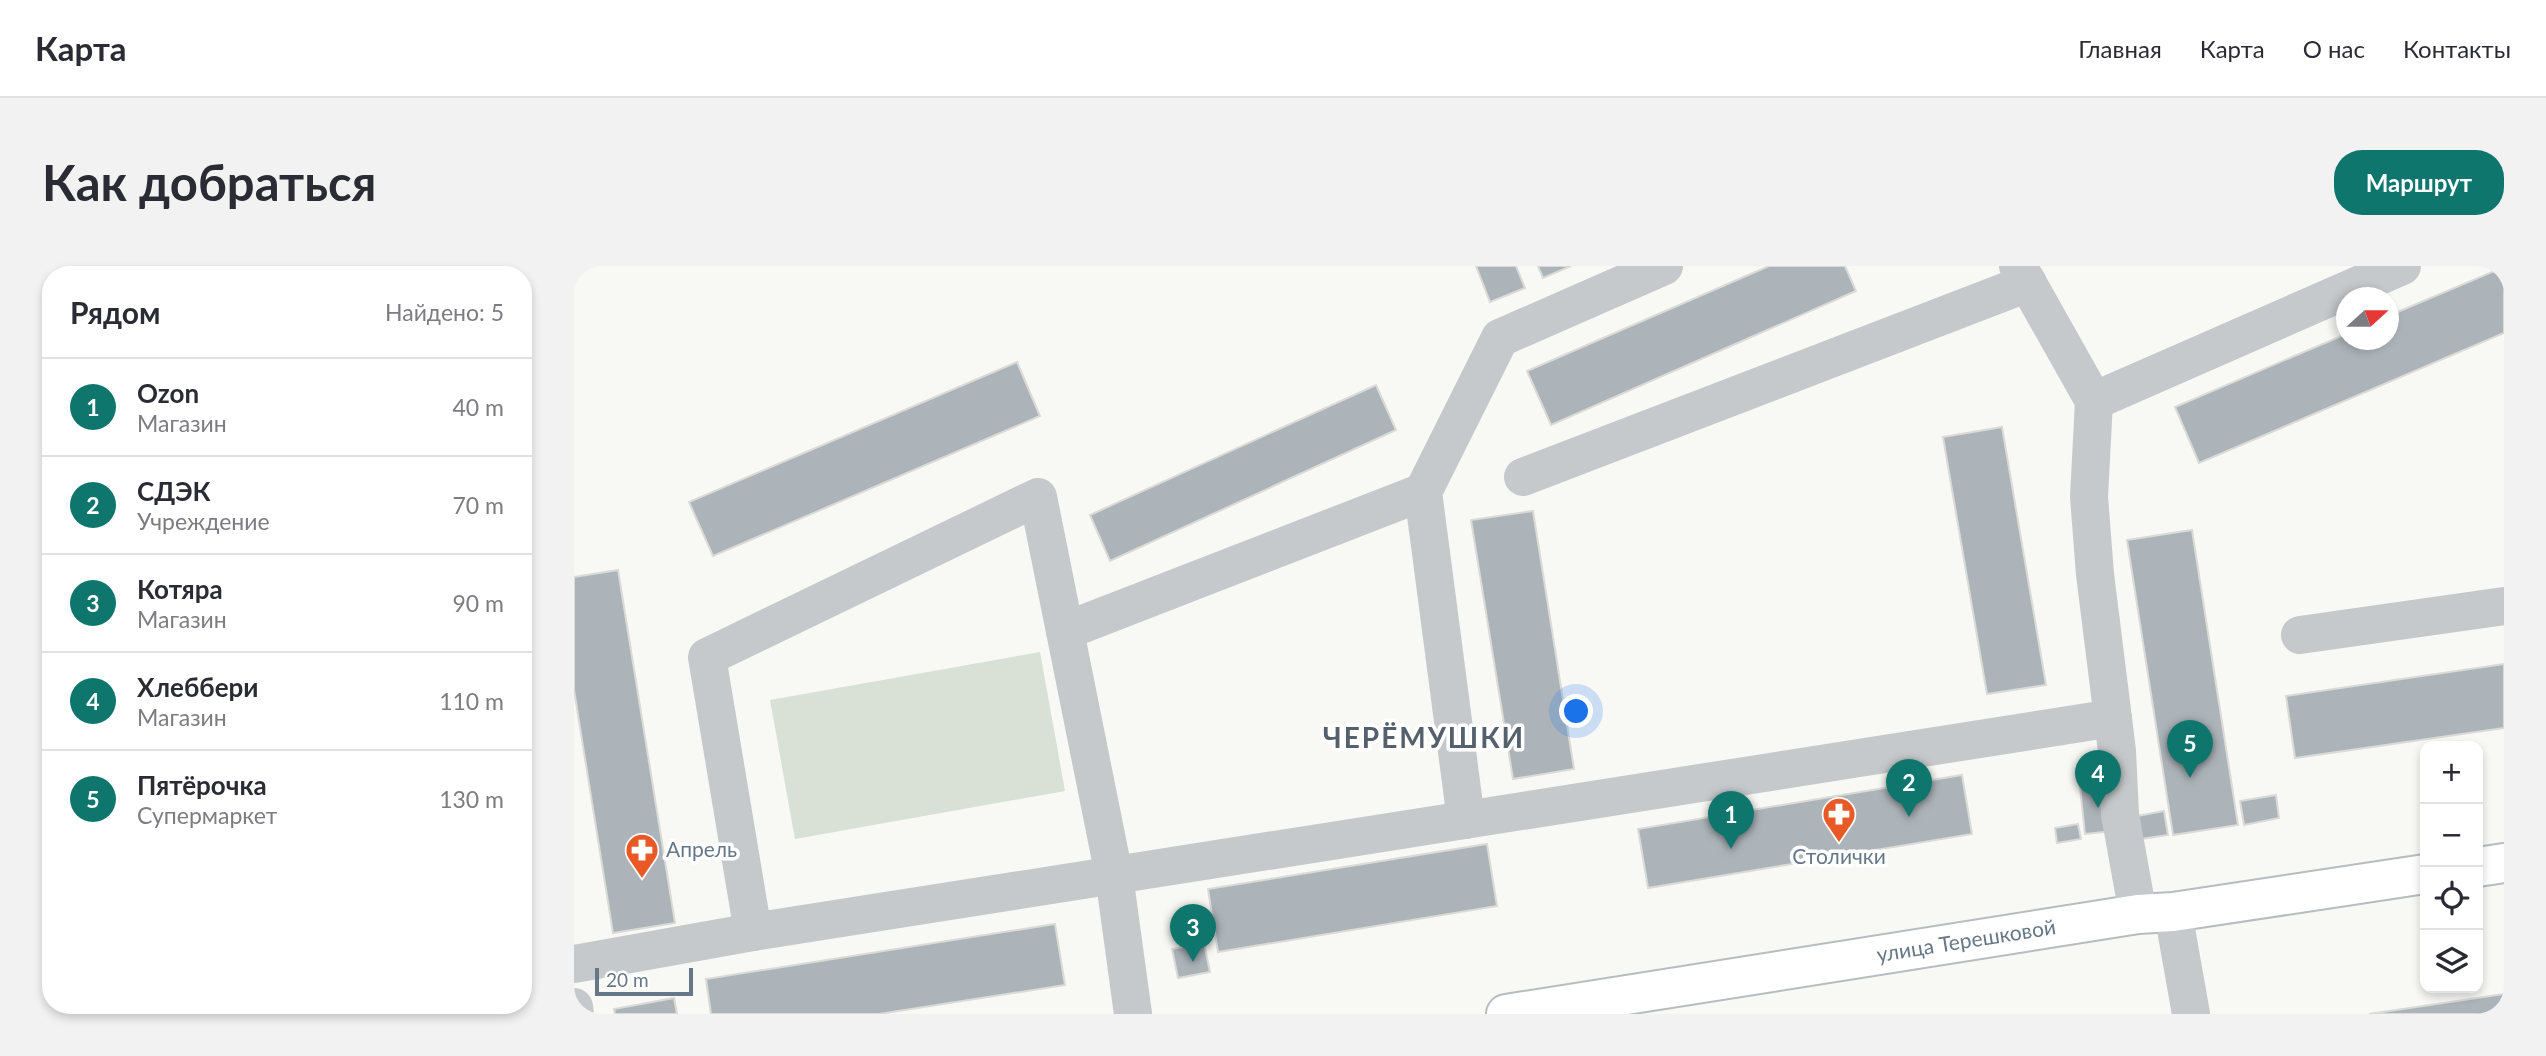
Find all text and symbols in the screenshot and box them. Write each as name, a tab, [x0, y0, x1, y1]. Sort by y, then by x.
text: Карта	[35, 28, 126, 68]
text: Главная	[2078, 34, 2162, 63]
text: Карта	[2200, 34, 2265, 63]
text: О нас	[2303, 34, 2365, 63]
text: Контакты	[2403, 34, 2511, 63]
button: Маршрут	[2334, 150, 2504, 215]
text: Как добраться	[42, 153, 376, 211]
north arrow	[2336, 287, 2399, 350]
text: Рядом	[70, 294, 160, 330]
text: Найдено: 5	[385, 298, 504, 326]
text: Ozon	[137, 377, 199, 409]
text: 1	[86, 393, 100, 421]
text: 40 m	[453, 393, 504, 421]
text: Магазин	[137, 409, 227, 437]
text: СДЭК	[137, 475, 211, 507]
text: 2	[86, 491, 100, 519]
text: 70 m	[453, 491, 504, 519]
text: Учреждение	[137, 507, 270, 535]
text: Котяра	[137, 573, 223, 605]
text: 3	[86, 589, 100, 617]
text: 90 m	[453, 589, 504, 617]
text: Магазин	[137, 605, 227, 633]
text: Хлеббери	[137, 671, 259, 703]
text: 4	[86, 687, 100, 715]
text: 110 m	[439, 687, 504, 715]
your location	[1559, 694, 1593, 728]
text: Магазин	[137, 703, 227, 731]
district label: ЧЕРЁМУШКИ	[1323, 720, 1525, 754]
pin: 5	[2167, 720, 2213, 778]
map controls	[2420, 741, 2483, 993]
button: +	[2420, 741, 2483, 804]
pin: 4	[2075, 750, 2121, 808]
pin: 2	[1886, 759, 1932, 817]
text: Пятёрочка	[137, 769, 267, 801]
text: 5	[86, 785, 100, 813]
text: 130 m	[439, 785, 504, 813]
pin: 1	[1708, 791, 1754, 849]
pharmacy icon: Столички	[1820, 795, 1858, 844]
text: Супермаркет	[137, 801, 277, 829]
button: −	[2420, 804, 2483, 867]
pharmacy icon: Апрель	[623, 831, 661, 880]
place label: Апрель	[666, 836, 737, 861]
place label: Столички	[1792, 843, 1886, 868]
button: locate	[2420, 867, 2483, 930]
pin: 3	[1170, 904, 1216, 962]
street label: улица Терешковой	[1875, 913, 2057, 966]
button: layers	[2420, 930, 2483, 993]
scale bar	[595, 965, 693, 997]
text: 20 m	[606, 968, 649, 991]

